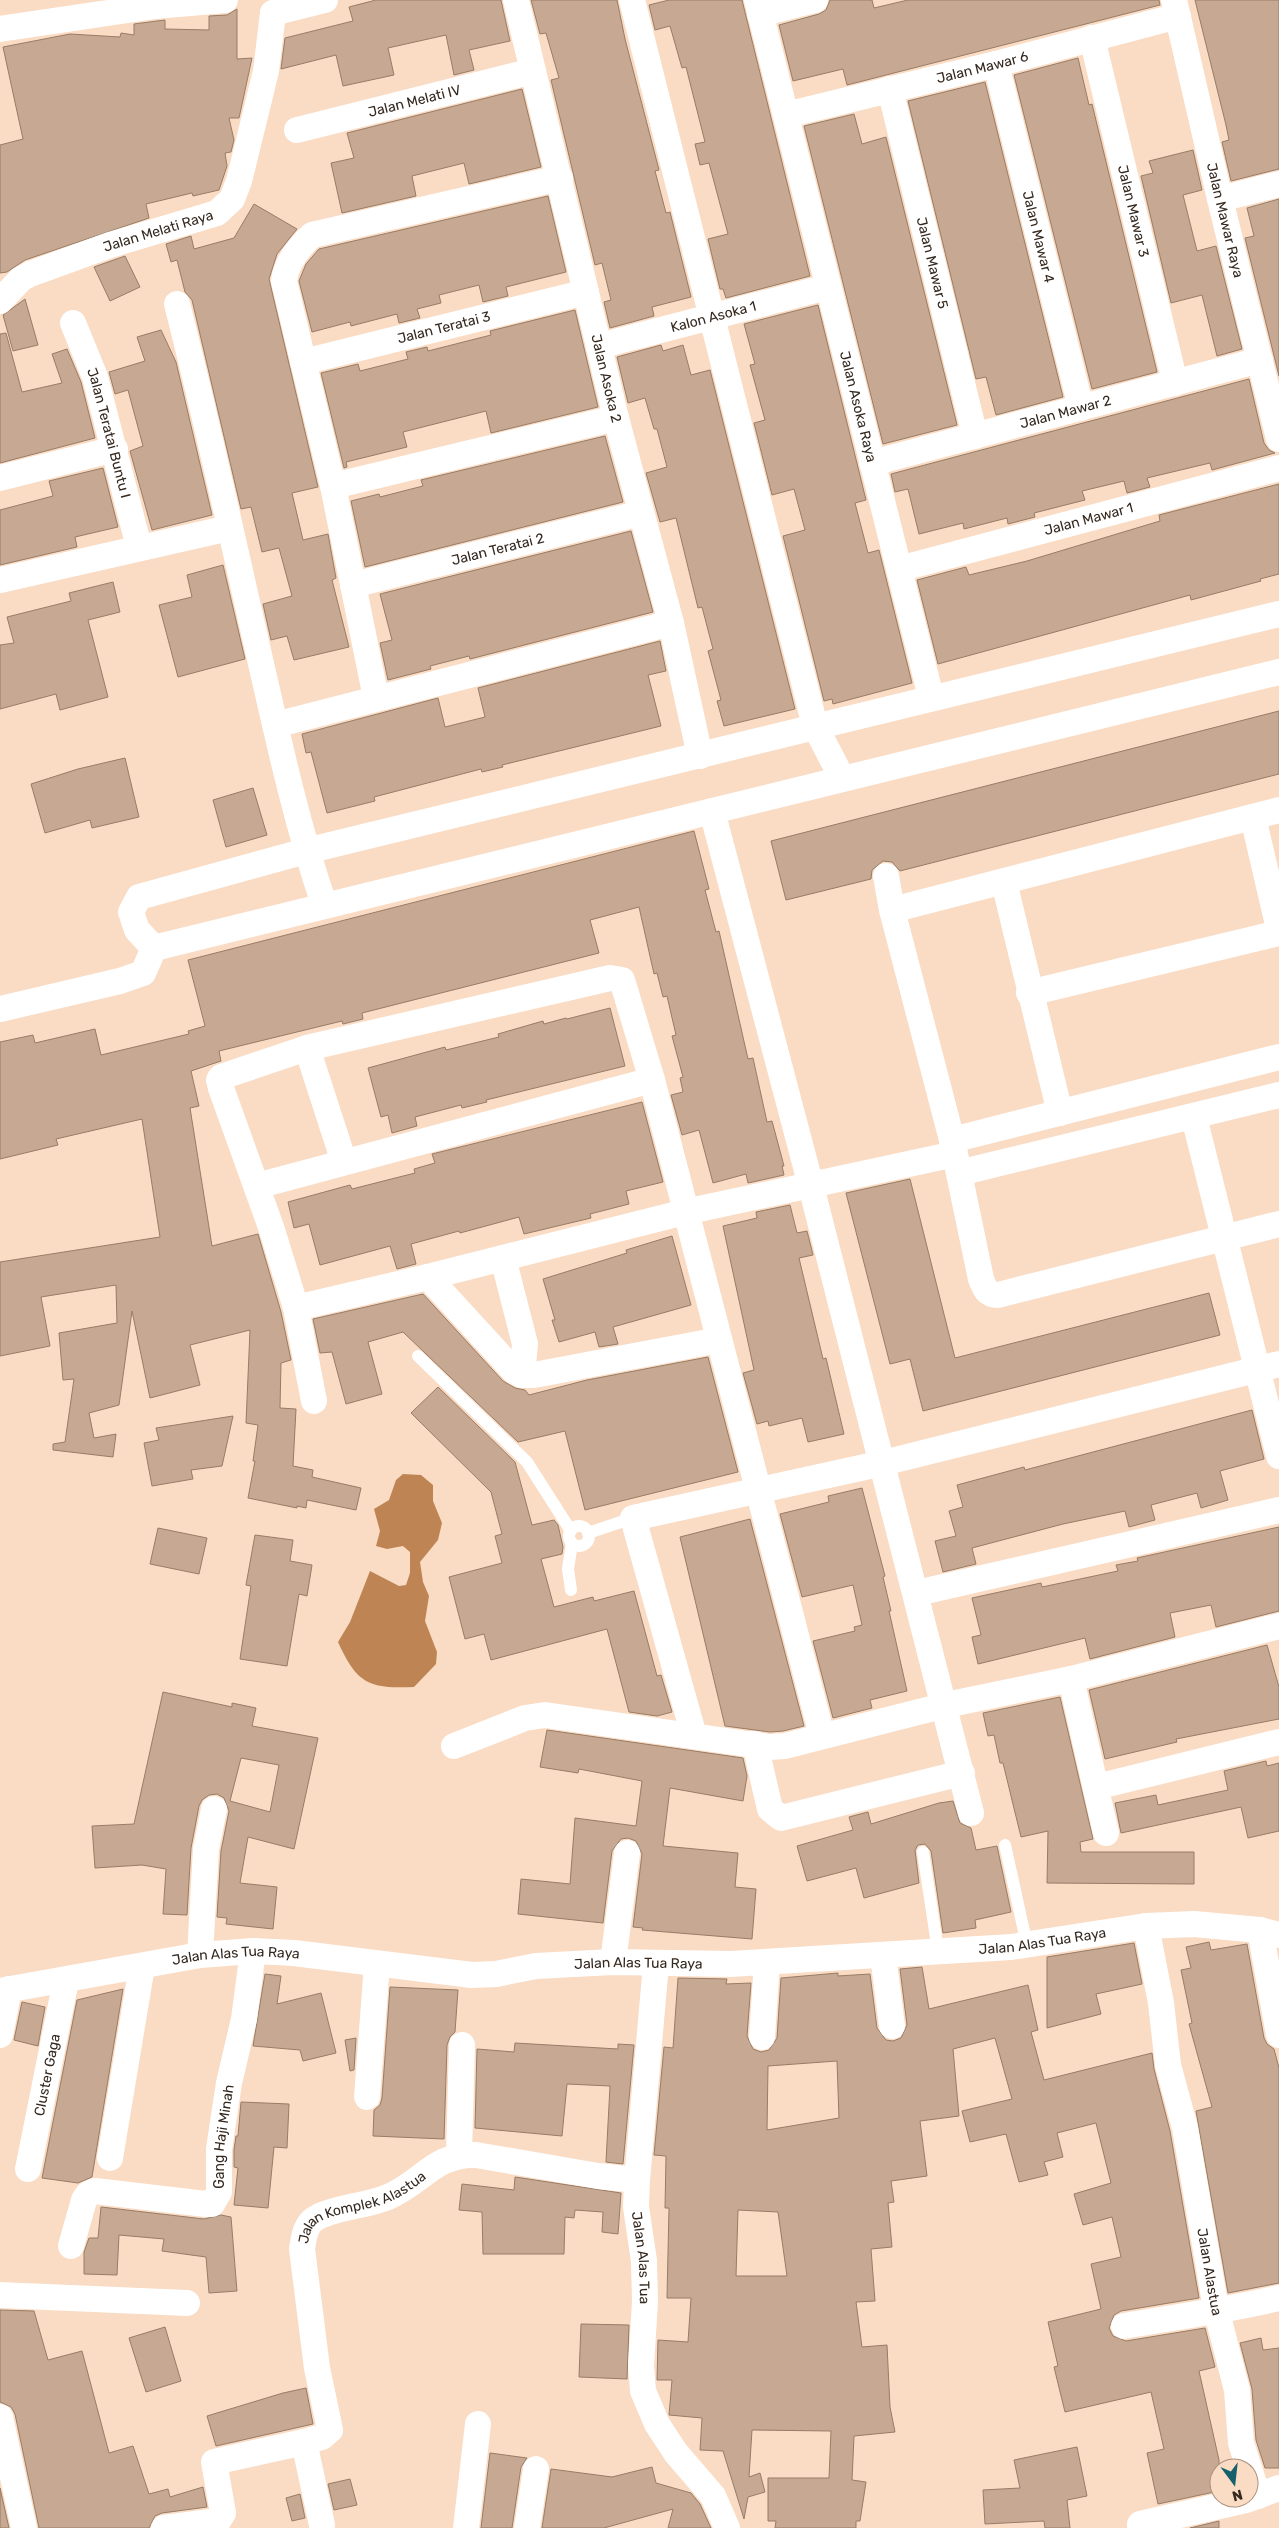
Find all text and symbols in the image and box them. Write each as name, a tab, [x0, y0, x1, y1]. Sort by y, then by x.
street label: Jalan Mawar 6	[935, 47, 1030, 87]
street label: Jalan Melati IV	[366, 81, 463, 120]
street label: Jalan Mawar Raya	[1203, 161, 1247, 279]
street label: Jalan Mawar 3	[1114, 163, 1153, 259]
street label: Jalan Mawar 4	[1019, 189, 1058, 285]
street label: Jalan Melati Raya	[101, 206, 215, 255]
street label: Jalan Mawar 5	[913, 215, 952, 311]
street label: Kalon Asoka 1	[669, 297, 758, 336]
street label: Jalan Teratai 3	[395, 307, 492, 347]
street label: Jalan Asoka 2	[588, 332, 625, 424]
street label: Jalan Asoka Raya	[836, 349, 881, 464]
street label: Jalan Teratai Buntu I	[84, 365, 134, 500]
street label: Jalan Mawar 2	[1018, 391, 1113, 432]
street label: Jalan Mawar 1	[1042, 499, 1135, 539]
street label: Jalan Teratai 2	[449, 529, 546, 569]
street label: Jalan Alas Tua Raya	[978, 1924, 1107, 1957]
street label: Jalan Alas Tua Raya	[170, 1942, 301, 1968]
street label: Jalan Alas Tua Raya	[574, 1953, 703, 1973]
street label: Cluster Gaga	[30, 2032, 63, 2117]
street label: Gang Haji Minah	[210, 2083, 237, 2189]
street label: Jalan Komplek Alastua	[294, 2167, 429, 2245]
street label: Jalan Alas Tua	[628, 2210, 654, 2304]
street label: Jalan Alastua	[1194, 2227, 1226, 2317]
north arrow	[1209, 2458, 1259, 2508]
text: N	[1230, 2486, 1244, 2505]

